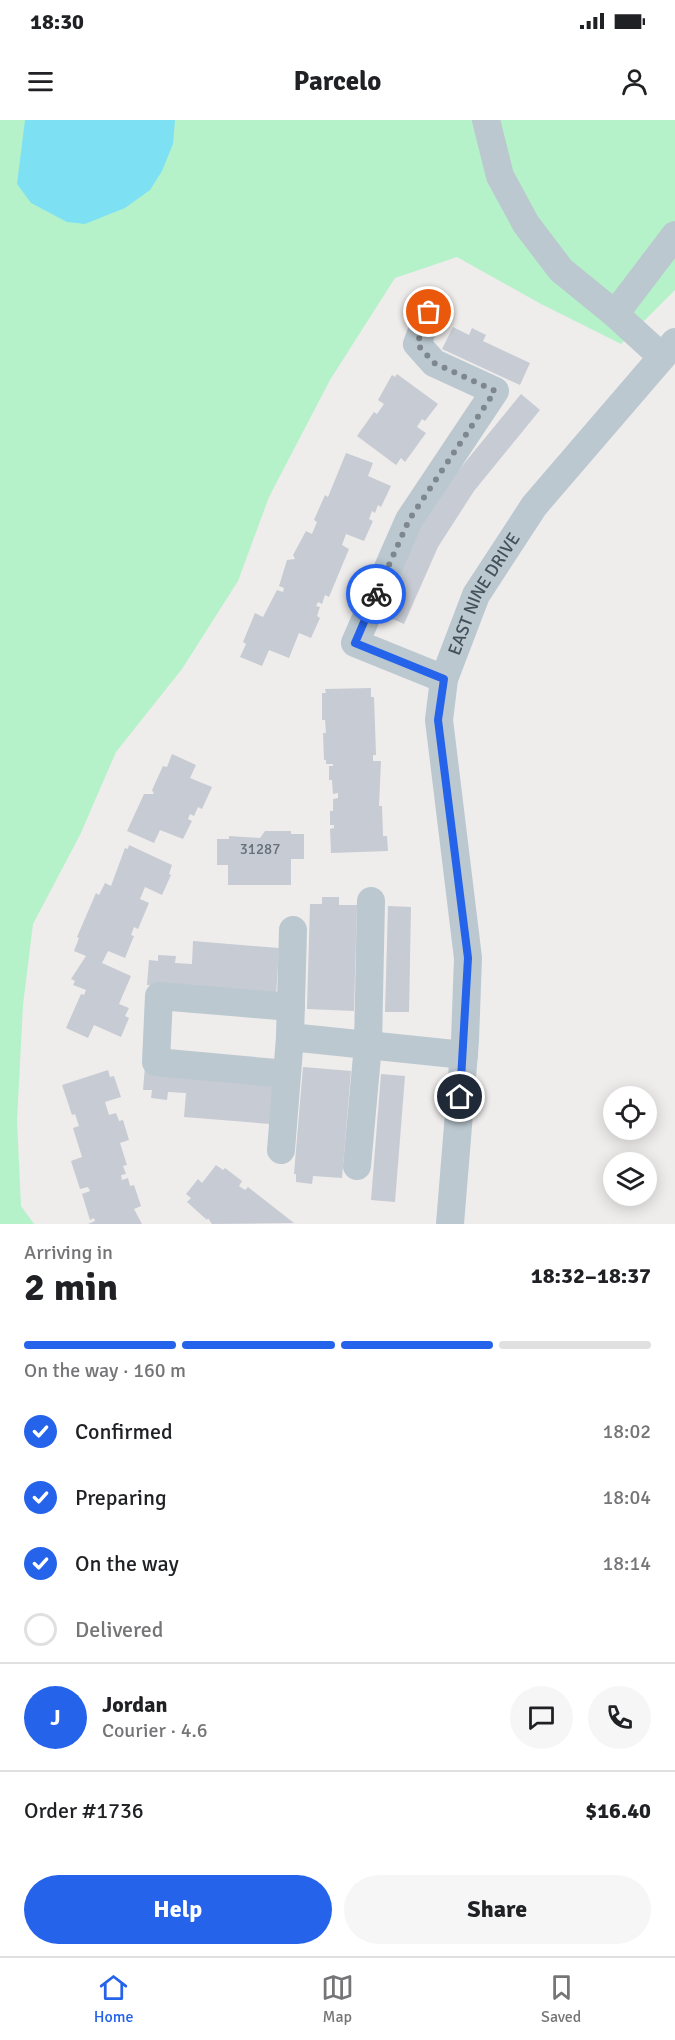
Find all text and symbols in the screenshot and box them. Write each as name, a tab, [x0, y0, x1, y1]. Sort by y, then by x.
text: 18:30	[30, 8, 84, 35]
icon: menu	[24, 65, 57, 98]
text: Parcelo	[294, 65, 381, 98]
icon: person	[618, 65, 651, 98]
pin	[403, 286, 454, 337]
icon: bag	[412, 295, 445, 328]
street label: EAST NINE DRIVE	[443, 528, 525, 658]
courier	[346, 564, 406, 624]
icon: bike	[360, 578, 393, 611]
house number: 31287	[240, 840, 280, 858]
pin	[434, 1071, 485, 1122]
icon: home	[443, 1080, 476, 1113]
map controls	[603, 1086, 657, 1206]
button: locate	[603, 1086, 657, 1140]
button: layers	[603, 1152, 657, 1206]
text: Arriving in	[24, 1240, 113, 1265]
text: 18:32–18:37	[531, 1262, 651, 1289]
text: 2 min	[24, 1263, 118, 1311]
text: On the way · 160 m	[24, 1358, 186, 1383]
icon: check	[24, 1415, 57, 1448]
text: Confirmed	[75, 1418, 173, 1445]
text: 18:02	[602, 1419, 651, 1444]
icon: check	[24, 1481, 57, 1514]
text: Preparing	[75, 1484, 167, 1511]
text: 18:04	[602, 1485, 651, 1510]
icon: check	[24, 1547, 57, 1580]
text: On the way	[75, 1550, 179, 1577]
text: 18:14	[602, 1551, 651, 1576]
text: Delivered	[75, 1616, 163, 1643]
button: chat	[510, 1686, 573, 1749]
button: phone	[588, 1686, 651, 1749]
text: Jordan	[102, 1691, 168, 1718]
text: J	[50, 1704, 61, 1731]
text: Courier · 4.6	[102, 1718, 208, 1743]
text: Order #1736	[24, 1797, 144, 1824]
text: $16.40	[585, 1797, 651, 1824]
button: Help	[24, 1875, 332, 1944]
button: Share	[344, 1875, 651, 1944]
tab: Home	[94, 1971, 134, 2027]
tab: Map	[321, 1971, 354, 2027]
tab: Saved	[541, 1971, 581, 2027]

